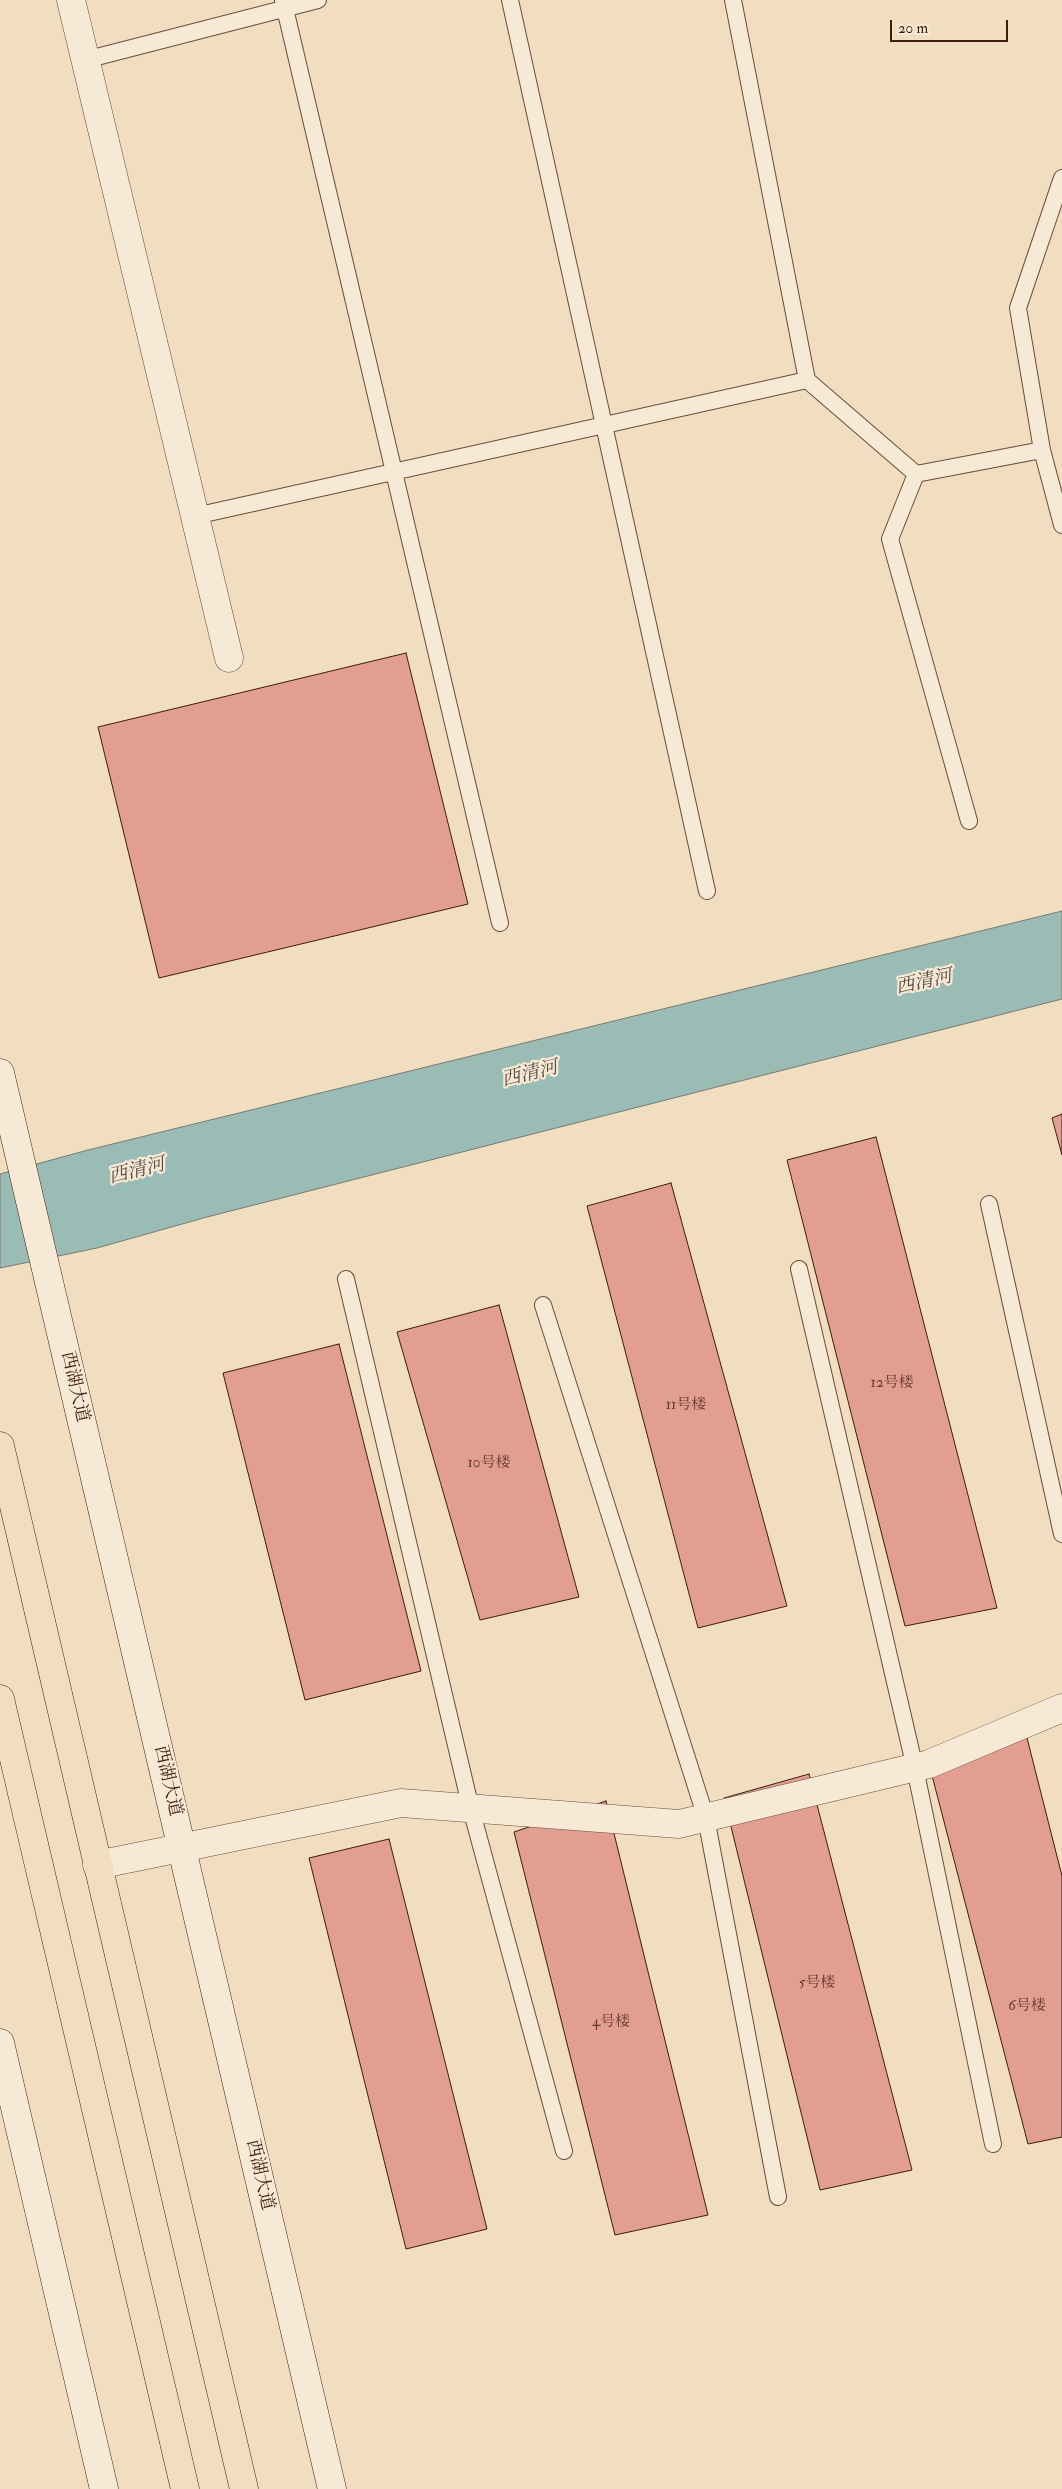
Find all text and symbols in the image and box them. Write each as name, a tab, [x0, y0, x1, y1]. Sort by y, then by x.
scale bar	[892, 10, 1010, 42]
text: 20 m	[898, 19, 928, 38]
water label: 西清河	[894, 966, 954, 1000]
water label: 西清河	[500, 1057, 560, 1093]
water label: 西清河	[107, 1154, 167, 1190]
street label: 西湖大道	[55, 1349, 93, 1425]
house number: 12号楼	[871, 1375, 913, 1393]
house number: 11号楼	[666, 1397, 706, 1415]
house number: 10号楼	[468, 1455, 510, 1473]
street label: 西湖大道	[148, 1743, 186, 1819]
house number: 5号楼	[799, 1975, 835, 1993]
house number: 6号楼	[1008, 1998, 1046, 2016]
house number: 4号楼	[592, 2014, 630, 2032]
street label: 西湖大道	[240, 2137, 278, 2213]

